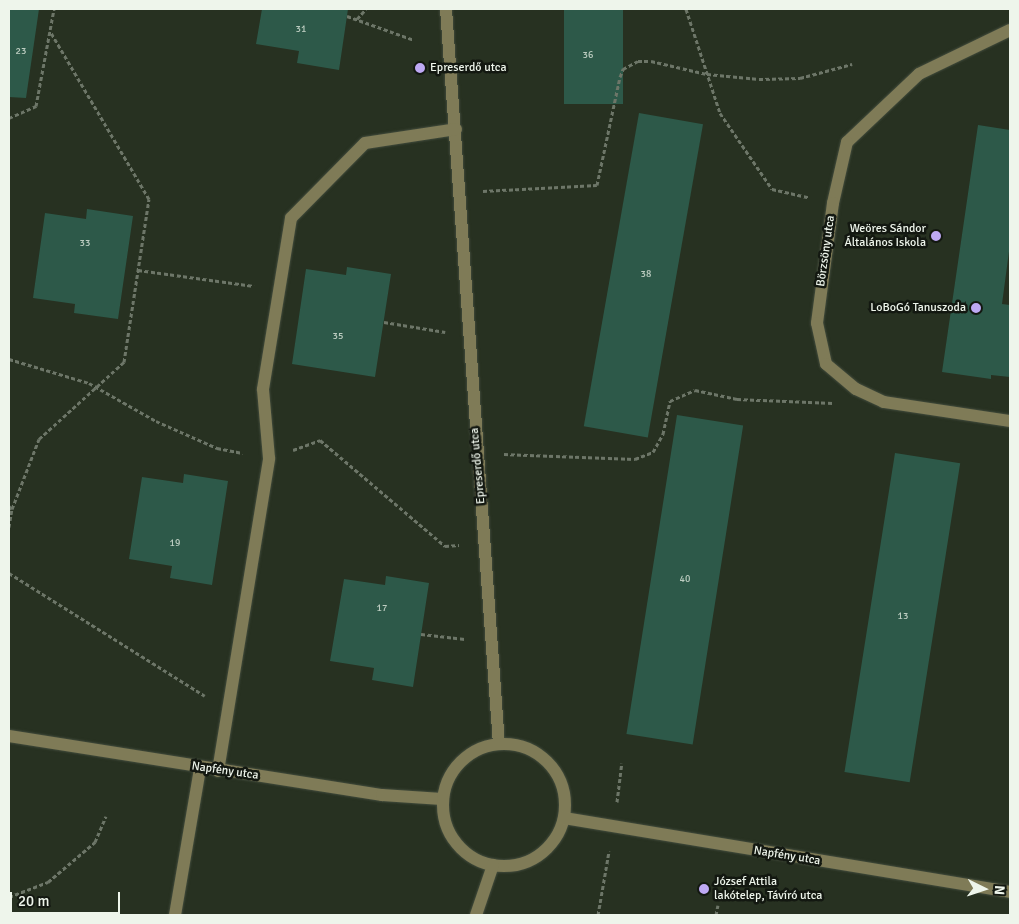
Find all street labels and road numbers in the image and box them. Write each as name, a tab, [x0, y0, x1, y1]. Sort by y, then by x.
street label: Börzsöny utca	[814, 214, 838, 288]
street label: Epreserdő utca	[467, 427, 489, 505]
street label: Napfény utca	[191, 759, 259, 783]
street label: Napfény utca	[753, 844, 821, 868]

